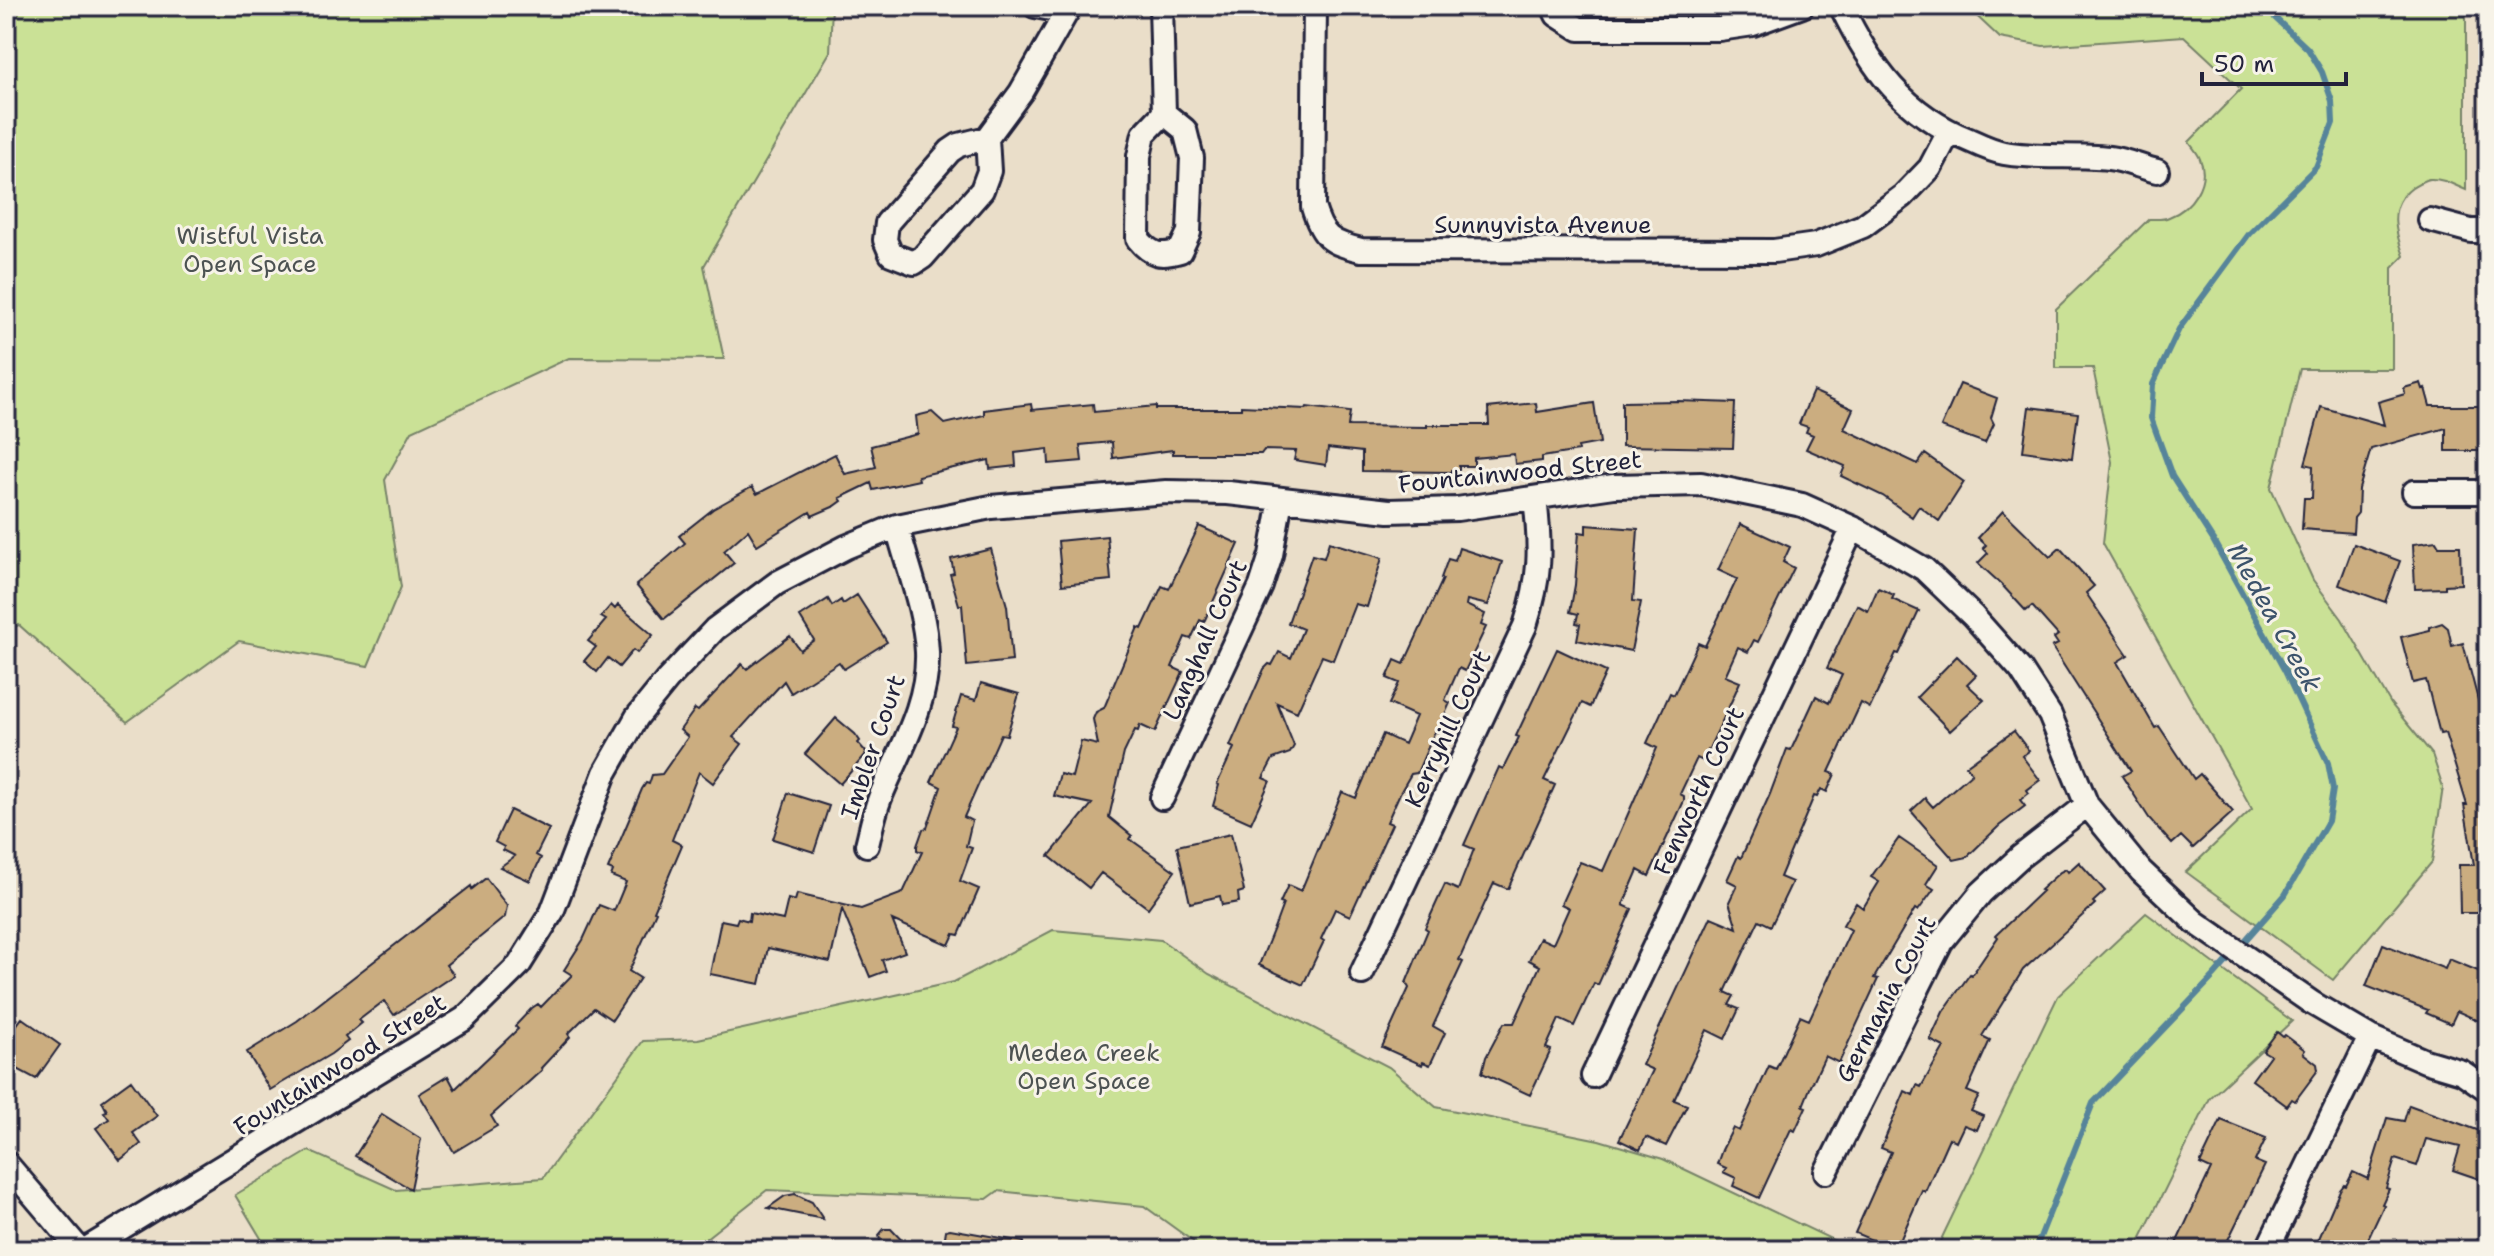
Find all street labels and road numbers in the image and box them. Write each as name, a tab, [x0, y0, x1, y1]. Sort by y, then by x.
street label: Sunnyvista Avenue	[1434, 209, 1652, 241]
street label: Fountainwood Street	[1397, 443, 1643, 501]
street label: Langhall Court	[1155, 555, 1255, 725]
street label: Kerryhill Court	[1398, 645, 1498, 813]
street label: Imbler Court	[833, 671, 913, 823]
street label: Fenworth Court	[1646, 702, 1752, 880]
street label: Germania Court	[1828, 910, 1944, 1088]
street label: Fountainwood Street	[228, 987, 452, 1143]

